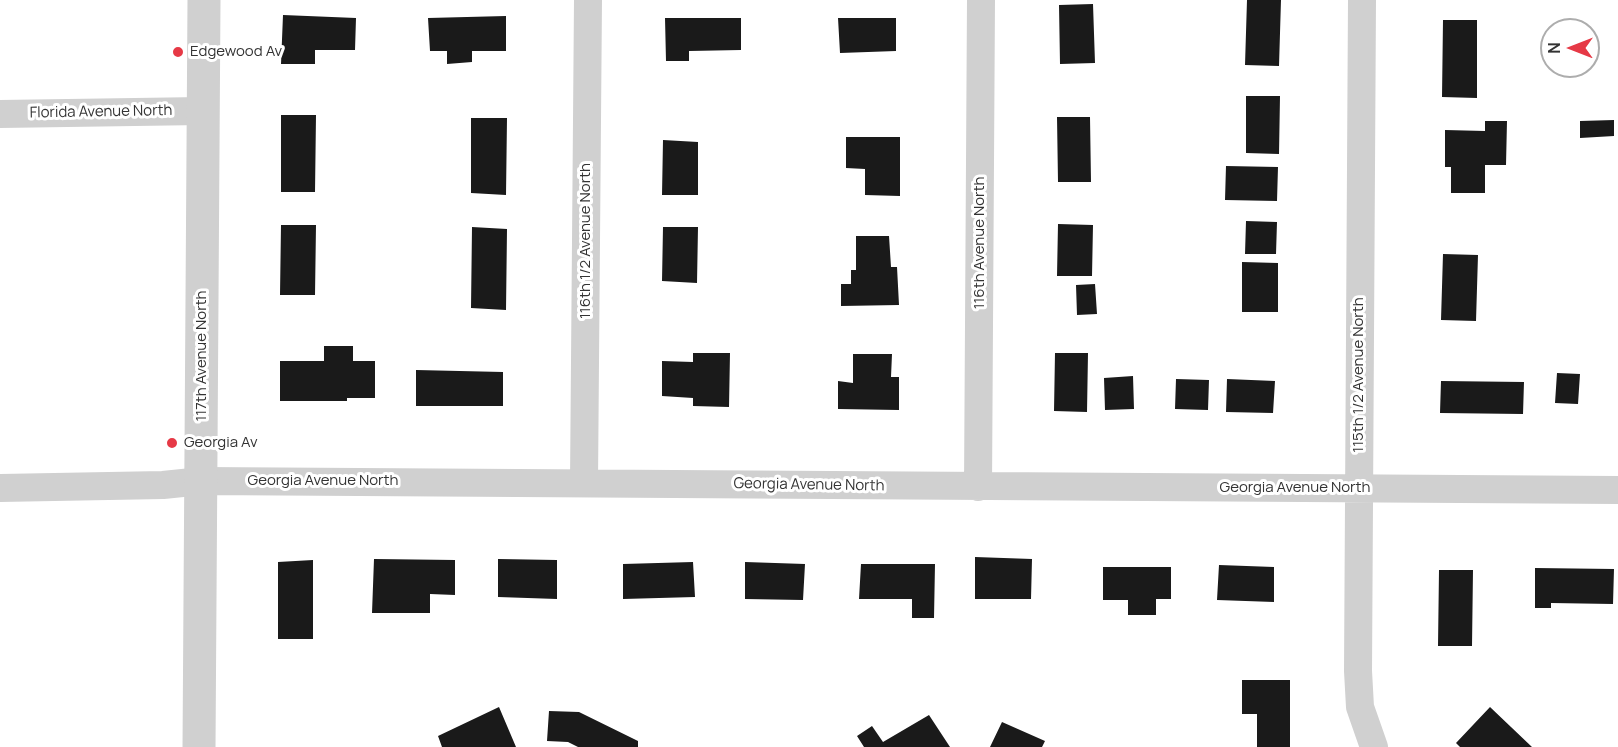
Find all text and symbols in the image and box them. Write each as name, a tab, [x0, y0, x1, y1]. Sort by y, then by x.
north arrow	[1540, 18, 1600, 78]
text: N	[1543, 42, 1565, 54]
place label: Edgewood Av	[190, 43, 282, 61]
marker: Edgewood Av	[171, 45, 185, 59]
street label: Florida Avenue North	[29, 102, 173, 122]
street label: 116th 1/2 Avenue North	[577, 163, 595, 319]
street label: 116th Avenue North	[971, 177, 989, 309]
street label: 117th Avenue North	[193, 291, 211, 421]
street label: 115th 1/2 Avenue North	[1350, 297, 1368, 453]
place label: Georgia Av	[184, 434, 258, 452]
marker: Georgia Av	[165, 436, 179, 450]
street label: Georgia Avenue North	[248, 472, 398, 490]
street label: Georgia Avenue North	[733, 475, 885, 495]
street label: Georgia Avenue North	[1220, 479, 1370, 497]

